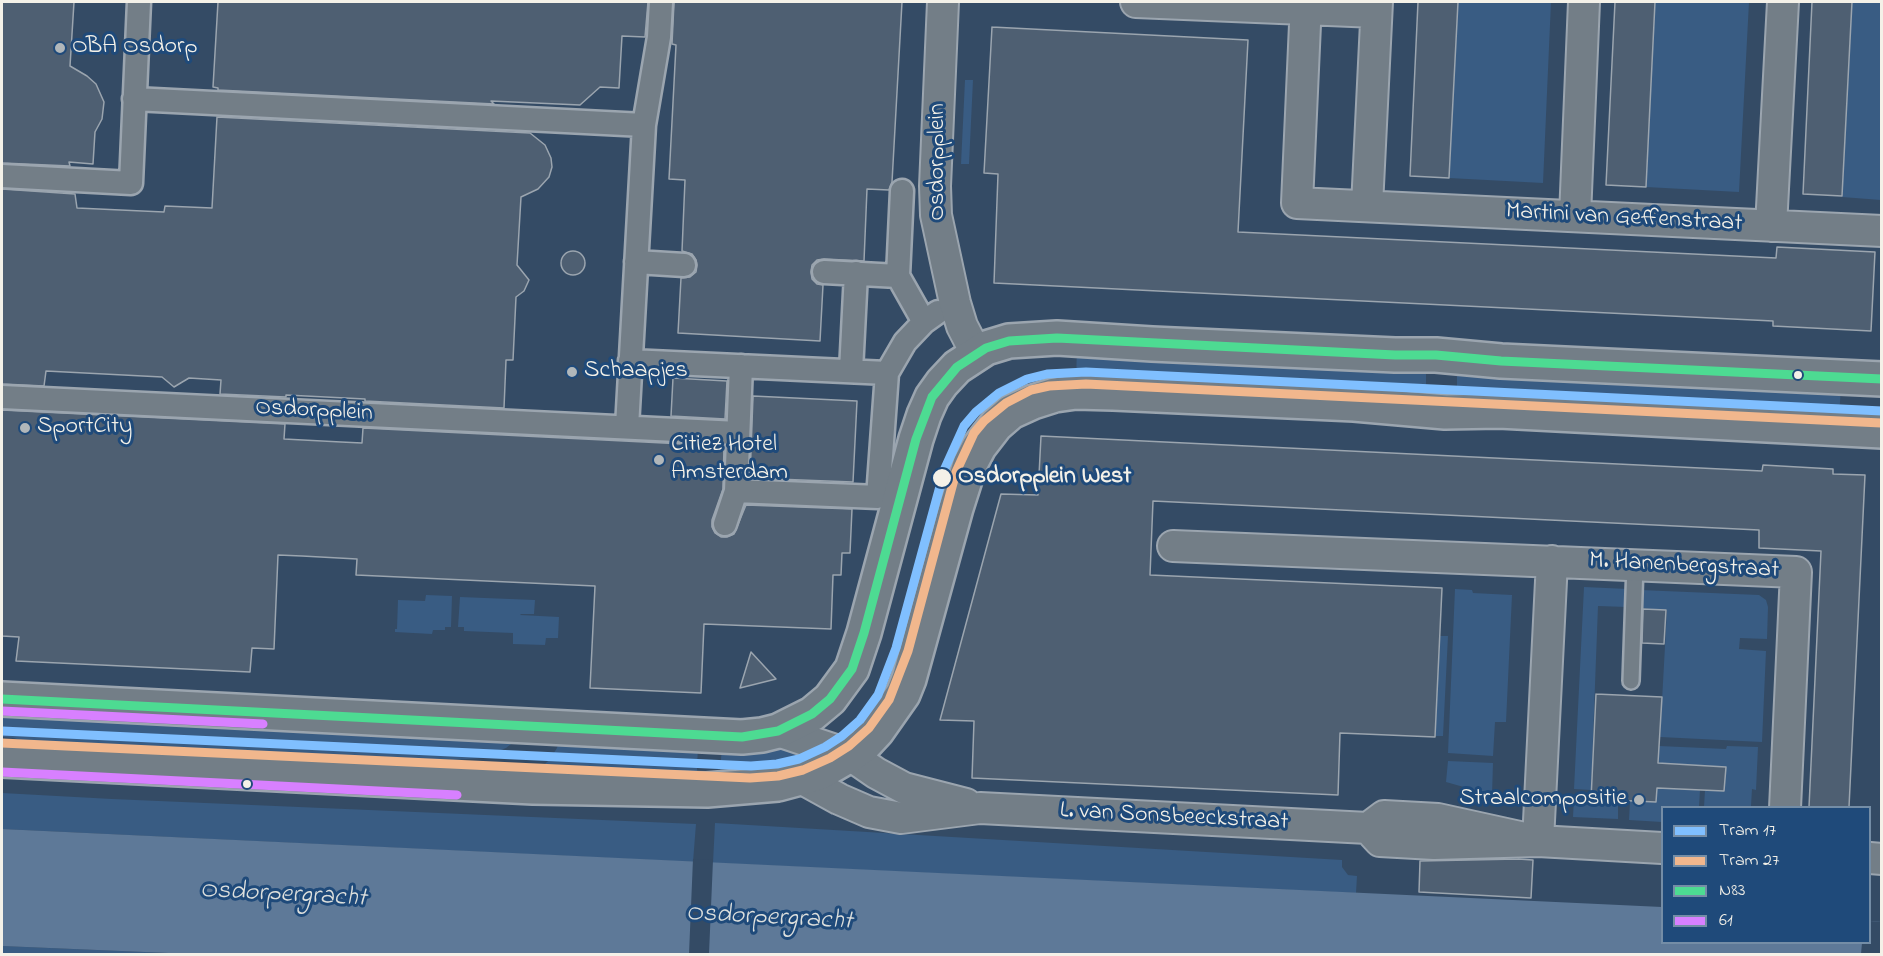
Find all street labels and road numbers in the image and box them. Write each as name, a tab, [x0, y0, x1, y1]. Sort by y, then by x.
street label: Osdorpplein	[925, 103, 953, 221]
street label: Martini van Geffenstraat	[1505, 198, 1743, 240]
street label: Osdorpplein	[254, 395, 374, 429]
street label: M. Hanenbergstraat	[1588, 548, 1780, 586]
street label: L. van Sonsbeeckstraat	[1059, 798, 1289, 838]

